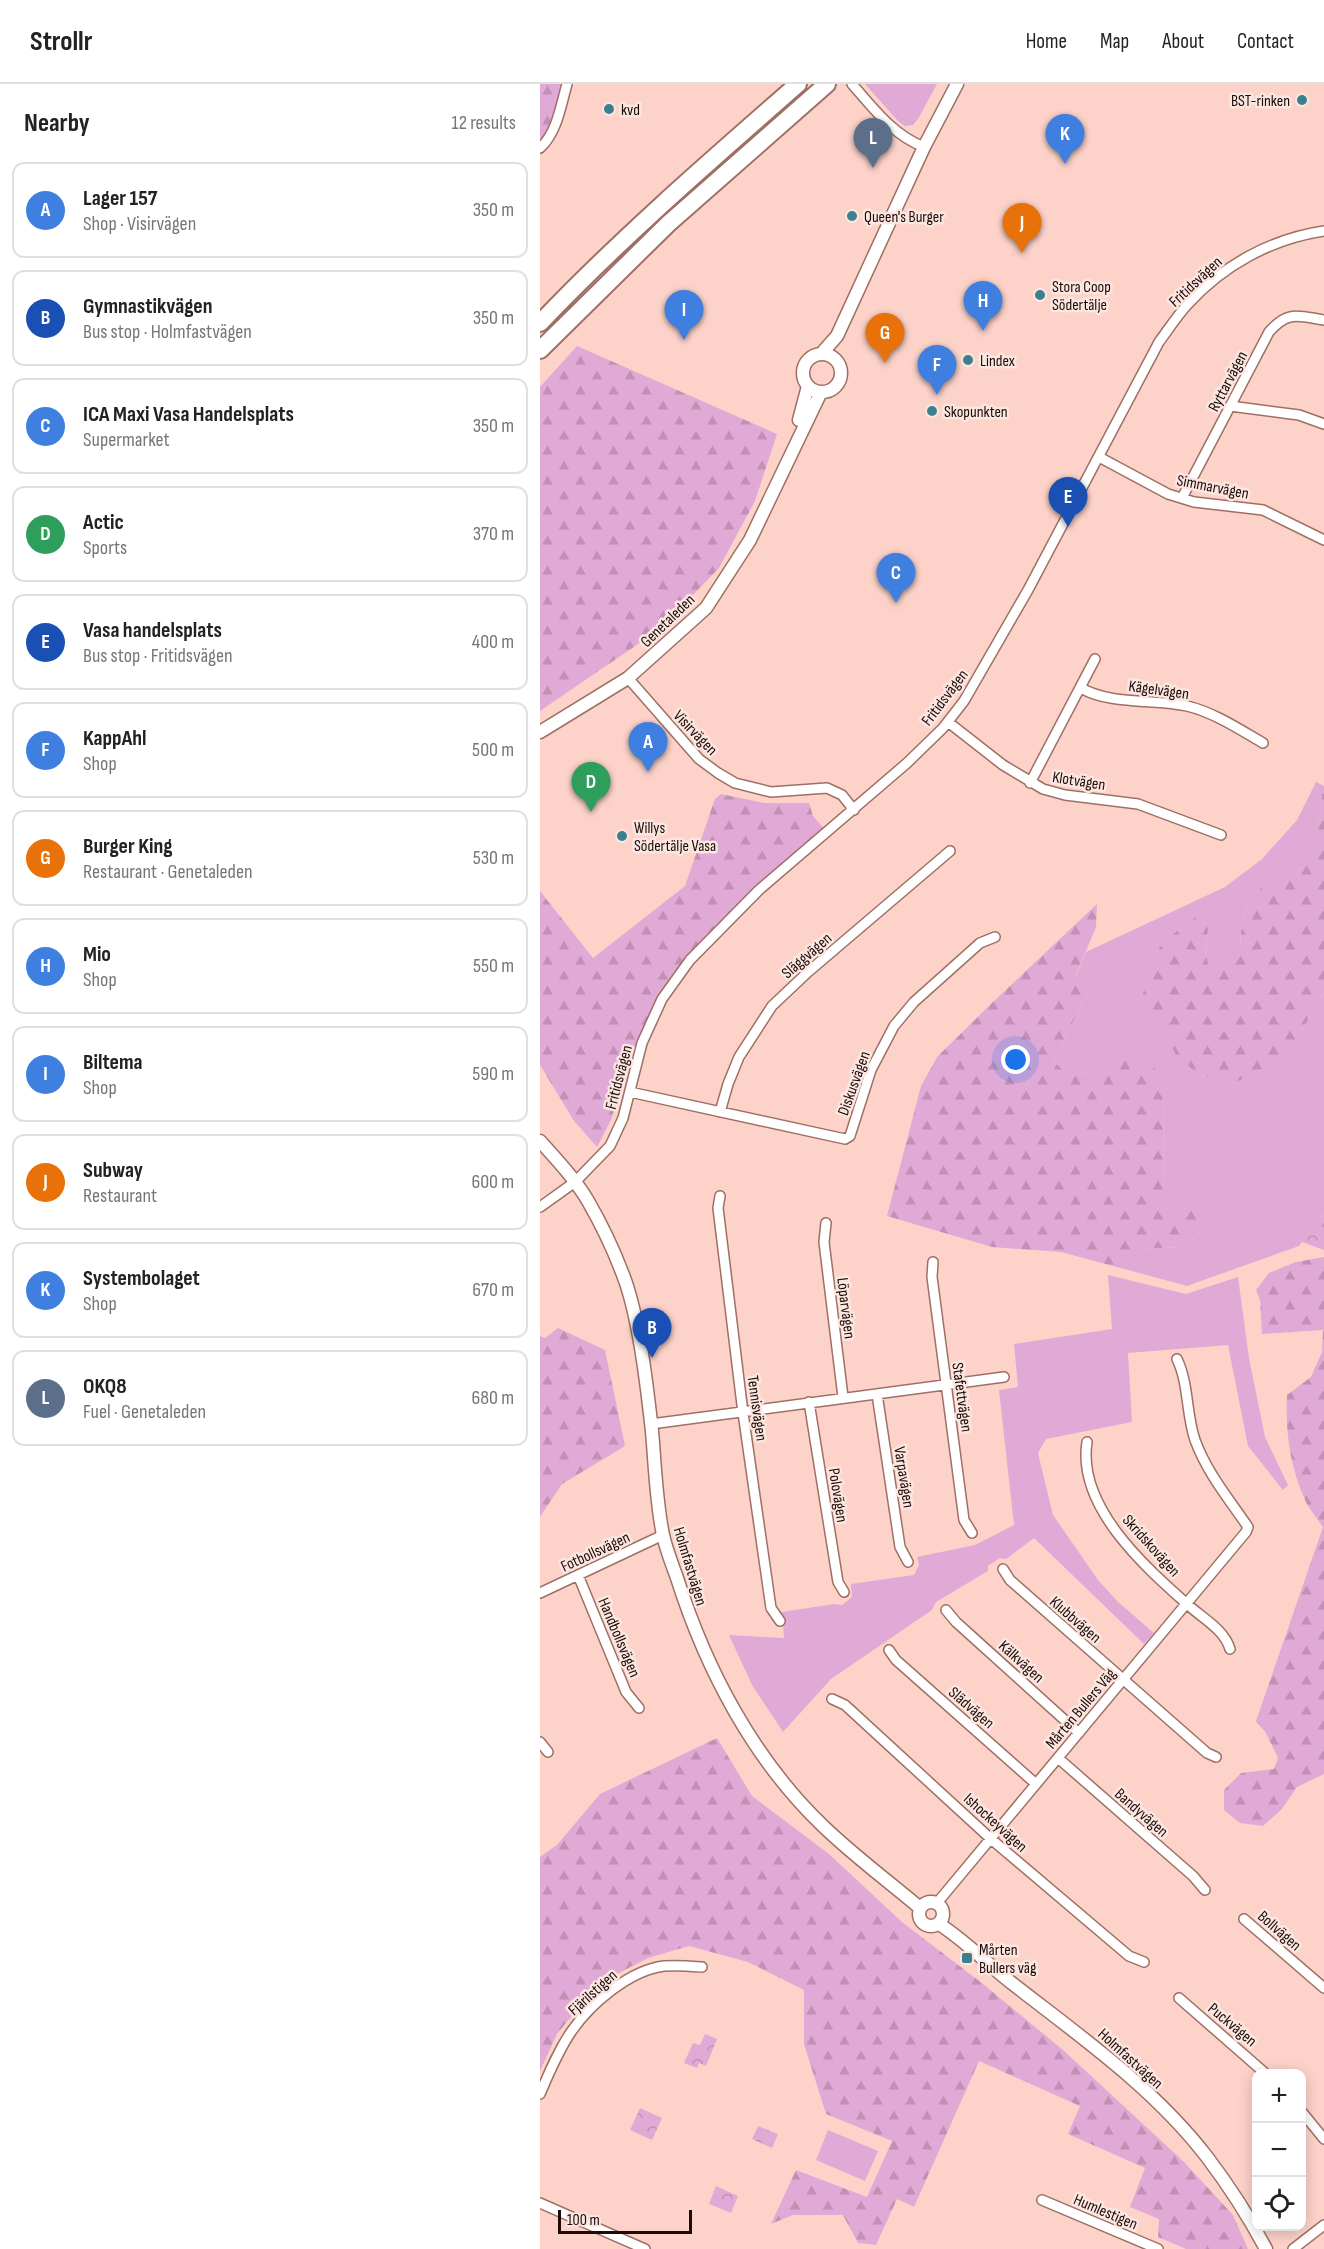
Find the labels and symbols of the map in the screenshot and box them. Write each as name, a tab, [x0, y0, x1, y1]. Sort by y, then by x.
place label: BST-rinken	[1231, 92, 1290, 111]
marker: BST-rinken	[1295, 93, 1309, 107]
place label: kvd	[621, 101, 640, 120]
marker: kvd	[602, 102, 616, 116]
pin: K	[1046, 115, 1084, 164]
pin: L	[854, 118, 892, 168]
pin: J	[1002, 204, 1042, 253]
place label: Queen's Burger	[864, 208, 944, 227]
marker: Queen's Burger	[845, 209, 859, 223]
street label: Fritidsvägen	[1166, 253, 1226, 311]
place label: Stora Coop Södertälje	[1052, 278, 1111, 315]
pin: H	[964, 282, 1002, 331]
marker: Stora Coop Södertälje	[1033, 288, 1047, 302]
pin: I	[664, 290, 704, 340]
pin: G	[866, 314, 904, 363]
pin: F	[918, 346, 956, 395]
street label: Ryttarvägen	[1205, 348, 1252, 415]
place label: Lindex	[980, 352, 1015, 371]
marker: Lindex	[961, 353, 975, 367]
place label: Skopunkten	[944, 403, 1008, 422]
marker: Skopunkten	[925, 404, 939, 418]
street label: Simmarvägen	[1175, 471, 1250, 504]
pin: E	[1048, 478, 1088, 527]
pin: C	[876, 554, 916, 603]
street label: Genetaleden	[637, 591, 699, 652]
street label: Fritidsvägen	[918, 666, 973, 730]
street label: Kägelvägen	[1127, 677, 1190, 704]
street label: Visirvägen	[669, 707, 721, 760]
pin: A	[628, 722, 668, 772]
pin: D	[572, 762, 610, 812]
street label: Klotvägen	[1051, 768, 1107, 795]
place label: Willys Södertälje Vasa	[634, 819, 716, 856]
marker: Willys Södertälje Vasa	[615, 829, 629, 843]
street label: Släggvägen	[778, 929, 836, 983]
street label: Fritidsvägen	[602, 1043, 637, 1112]
your location	[1001, 1045, 1030, 1074]
street label: Diskusvägen	[834, 1049, 875, 1118]
street label: Löparvägen	[832, 1276, 859, 1340]
pin: B	[632, 1308, 672, 1358]
street label: Stafettvägen	[947, 1361, 976, 1433]
street label: Tennisvägen	[743, 1374, 771, 1442]
street label: Varpavägen	[889, 1445, 918, 1509]
street label: Polovägen	[824, 1467, 851, 1524]
street label: Skridskovägen	[1118, 1511, 1184, 1581]
street label: Holmfastvägen	[669, 1525, 710, 1608]
street label: Fotbollsvägen	[558, 1528, 633, 1577]
street label: Klubbvägen	[1045, 1593, 1105, 1648]
street label: Handbollsvägen	[593, 1595, 644, 1680]
street label: Kälkvägen	[995, 1637, 1047, 1687]
street label: Mårten Bullers Väg	[1042, 1665, 1120, 1753]
street label: Slädvägen	[944, 1683, 998, 1733]
street label: Bandyvägen	[1110, 1785, 1172, 1842]
street label: Ishockeyvägen	[959, 1790, 1031, 1857]
street label: Bollvägen	[1253, 1907, 1305, 1955]
place label: Mårten Bullers väg	[979, 1941, 1036, 1978]
marker: Mårten Bullers väg	[960, 1951, 974, 1965]
street label: Fjärilstigen	[565, 1966, 621, 2020]
street label: Puckvägen	[1204, 1999, 1260, 2051]
street label: Holmfastvägen	[1094, 2025, 1166, 2093]
street label: Humlestigen	[1071, 2190, 1140, 2234]
scale bar	[558, 2207, 692, 2234]

